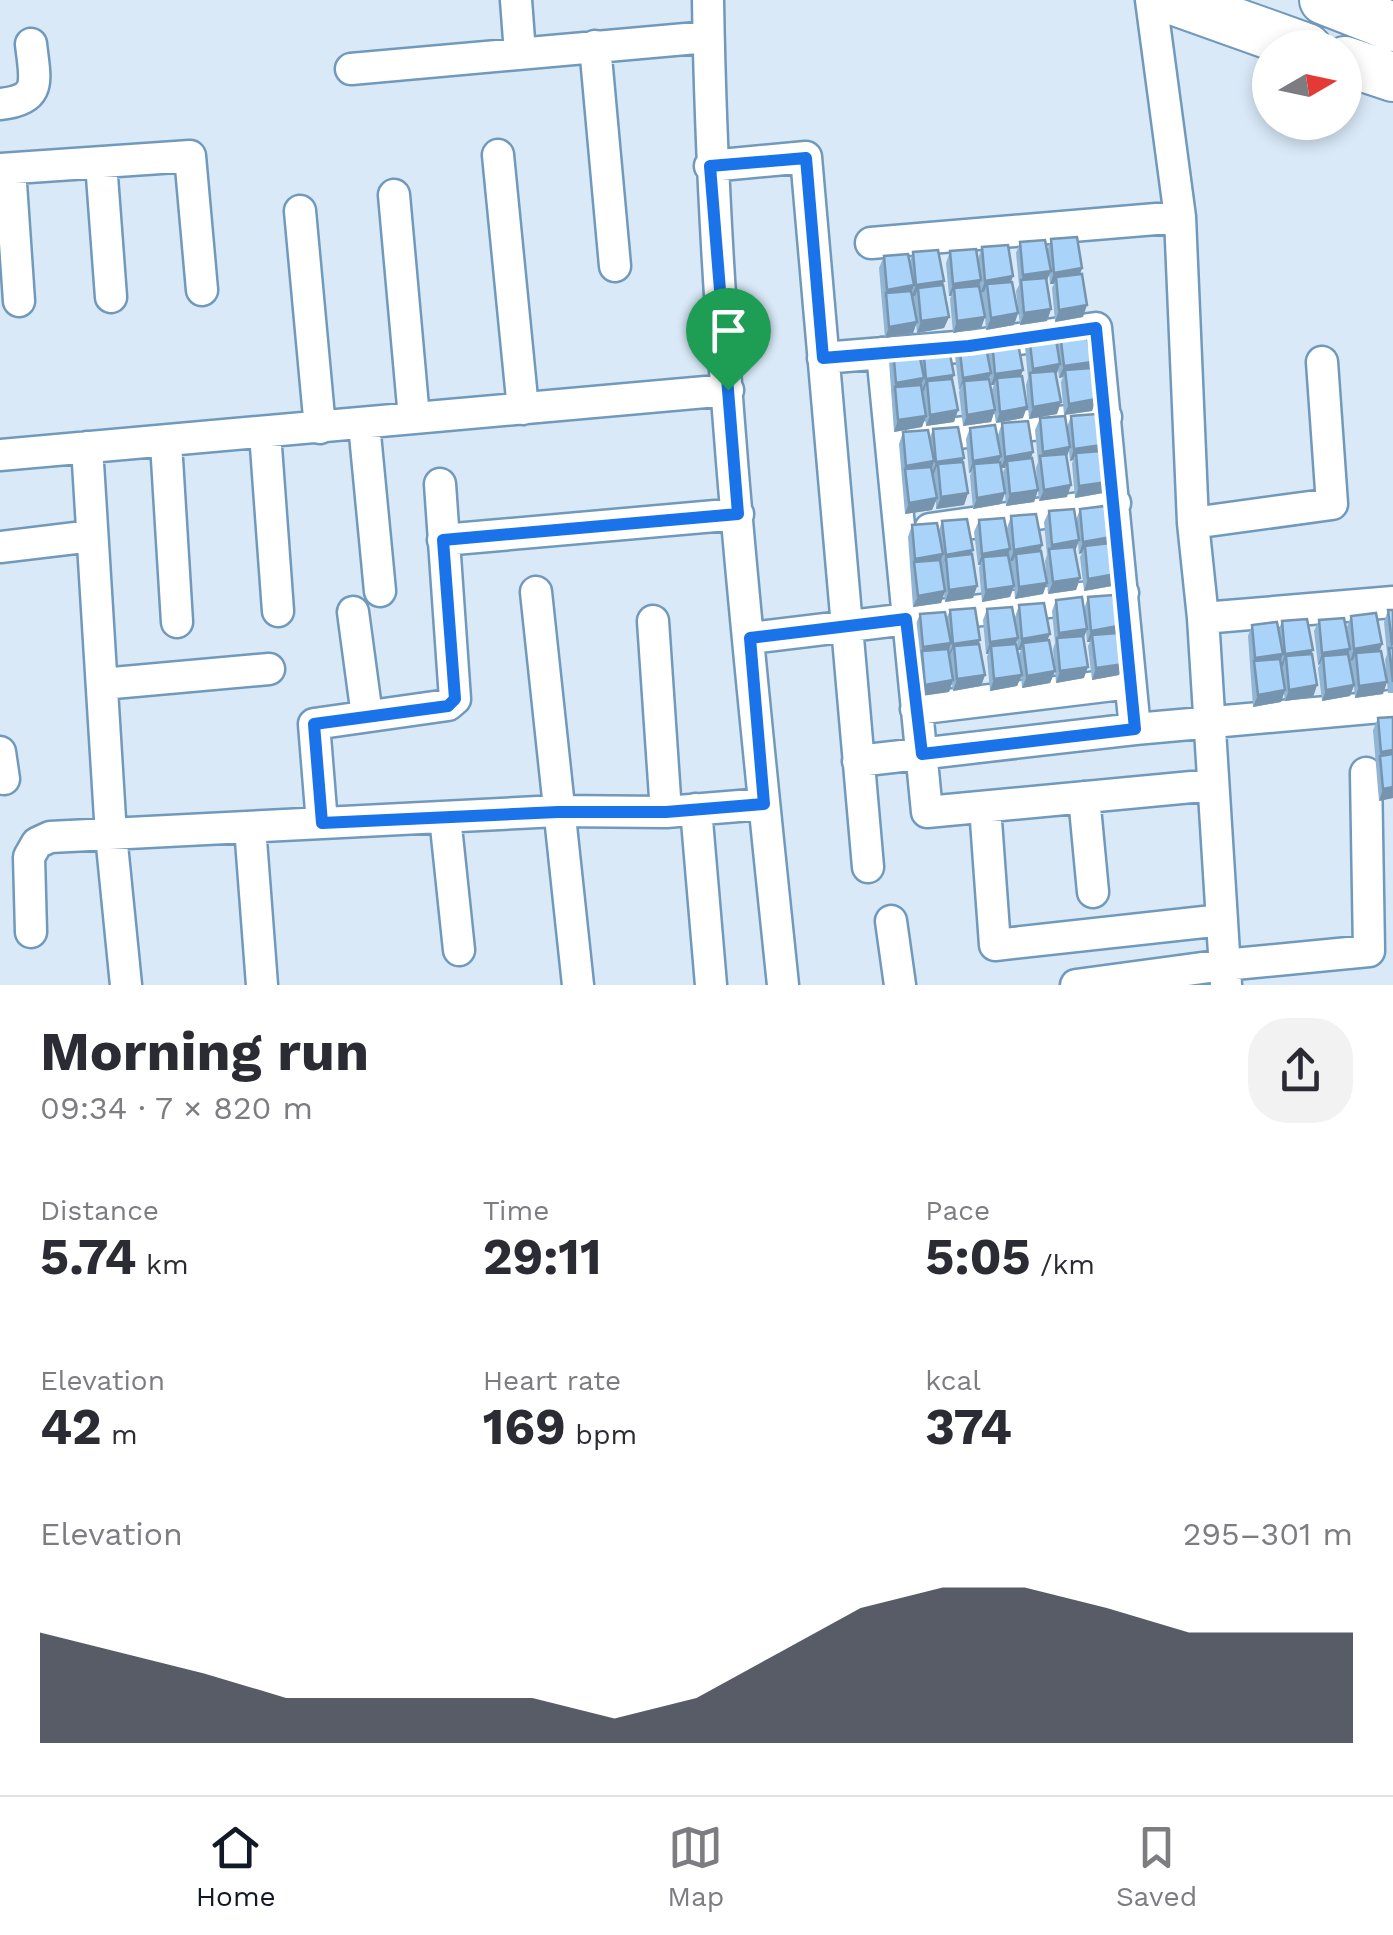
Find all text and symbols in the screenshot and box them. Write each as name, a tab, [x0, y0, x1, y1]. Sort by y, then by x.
north arrow	[1252, 30, 1362, 140]
map controls	[1252, 30, 1362, 140]
pin	[686, 288, 771, 391]
icon: arrive	[701, 303, 756, 358]
button: share	[1248, 1018, 1353, 1123]
text: Morning run	[40, 1019, 369, 1083]
text: 09:34 · 7 × 820 m	[40, 1089, 313, 1127]
text: Distance	[40, 1194, 159, 1227]
text: Time	[483, 1194, 549, 1227]
text: Pace	[925, 1194, 990, 1227]
text: 5.74	[40, 1227, 136, 1286]
text: 29:11	[483, 1227, 601, 1286]
text: 5:05	[925, 1227, 1031, 1286]
text: km	[136, 1248, 189, 1281]
text: /km	[1031, 1248, 1095, 1281]
text: Elevation	[40, 1364, 165, 1397]
text: Heart rate	[483, 1364, 621, 1397]
text: kcal	[925, 1364, 981, 1397]
text: 42	[40, 1397, 102, 1456]
text: 169	[483, 1397, 566, 1456]
text: 374	[925, 1397, 1012, 1456]
text: m	[102, 1418, 138, 1451]
text: bpm	[566, 1418, 637, 1451]
text: Elevation	[40, 1515, 183, 1553]
text: 295–301 m	[1183, 1515, 1353, 1553]
tab: Home	[196, 1820, 276, 1913]
tab: Map	[667, 1820, 724, 1913]
tab: Saved	[1116, 1820, 1197, 1913]

